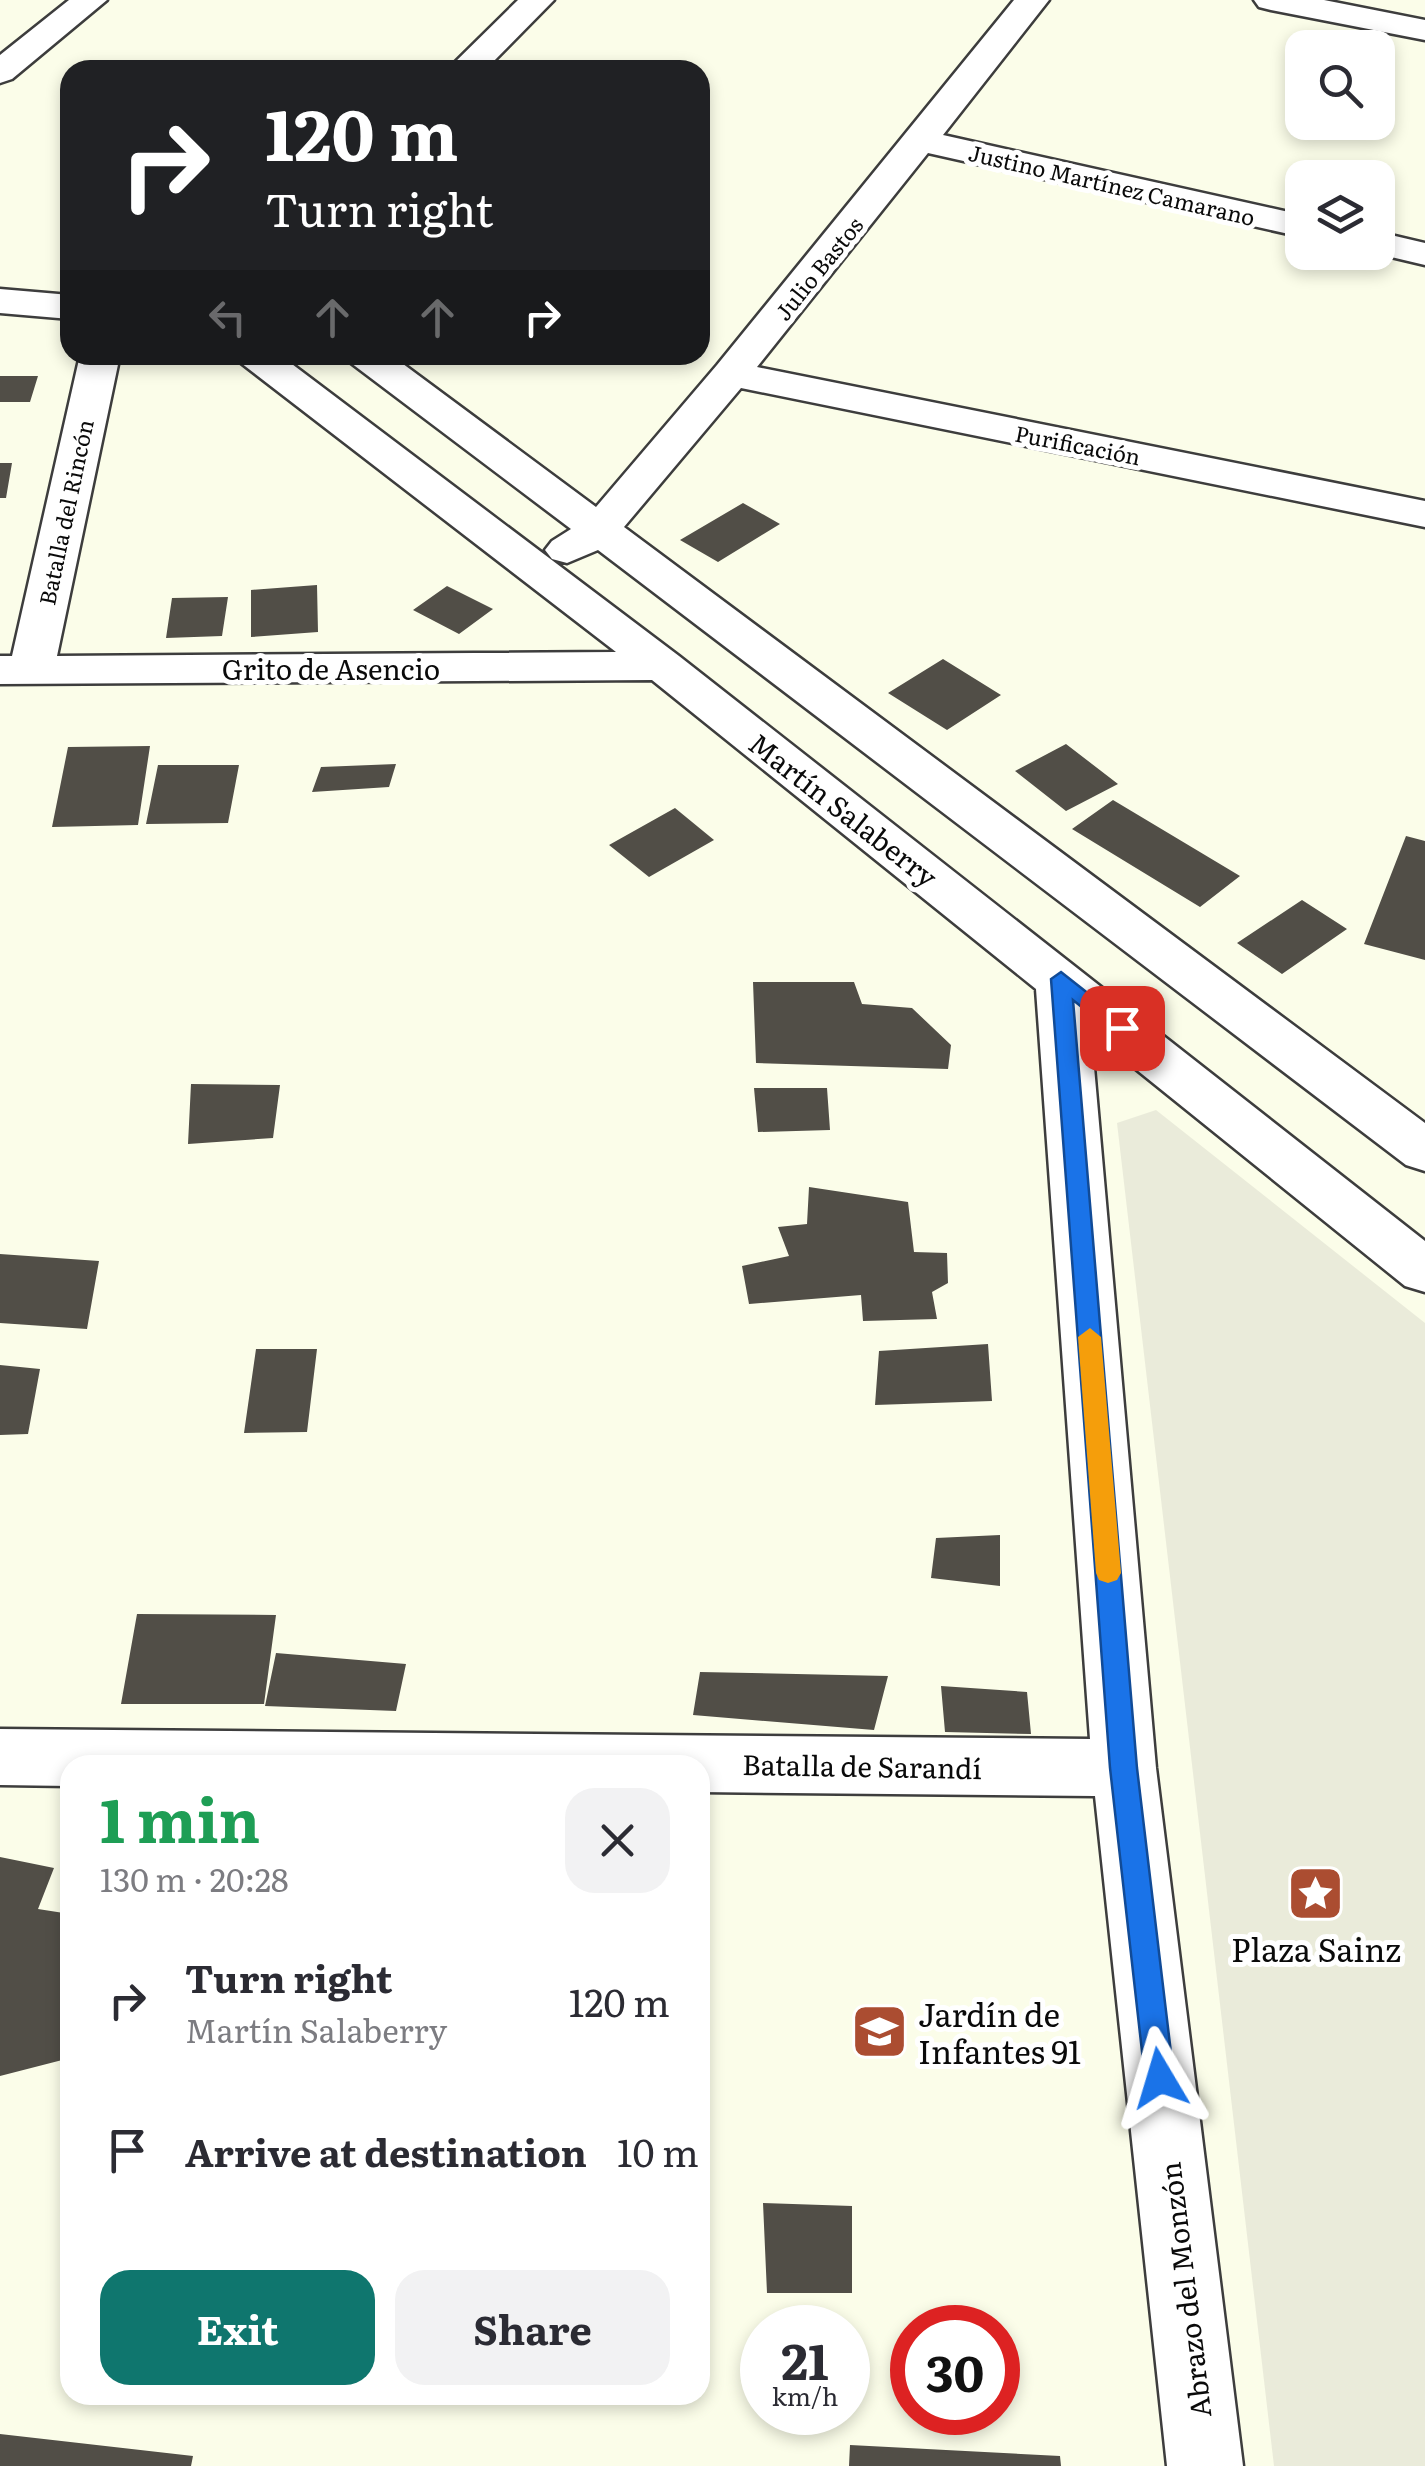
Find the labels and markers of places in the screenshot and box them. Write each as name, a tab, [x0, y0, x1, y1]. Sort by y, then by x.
pin	[1080, 986, 1165, 1071]
place icon: Plaza Sainz	[1286, 1864, 1346, 1924]
place label: Plaza Sainz	[1231, 1924, 1401, 1972]
place label: Jardín de Infantes 91	[918, 1989, 1081, 2074]
school or university icon: Jardín de Infantes 91	[849, 2001, 909, 2061]

